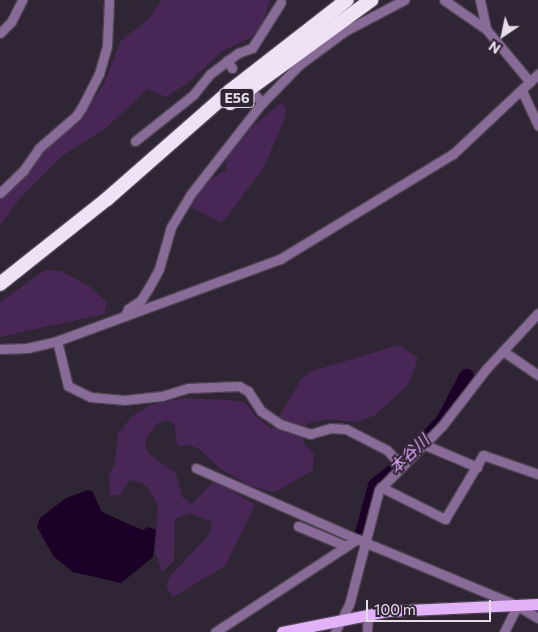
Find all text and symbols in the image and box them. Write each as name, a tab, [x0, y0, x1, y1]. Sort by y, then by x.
north arrow	[478, 10, 528, 60]
text: N	[485, 38, 503, 58]
road number: E56	[218, 86, 256, 110]
water label: 本谷川	[385, 430, 433, 478]
scale bar	[368, 590, 493, 622]
text: 100 m	[374, 600, 416, 618]

